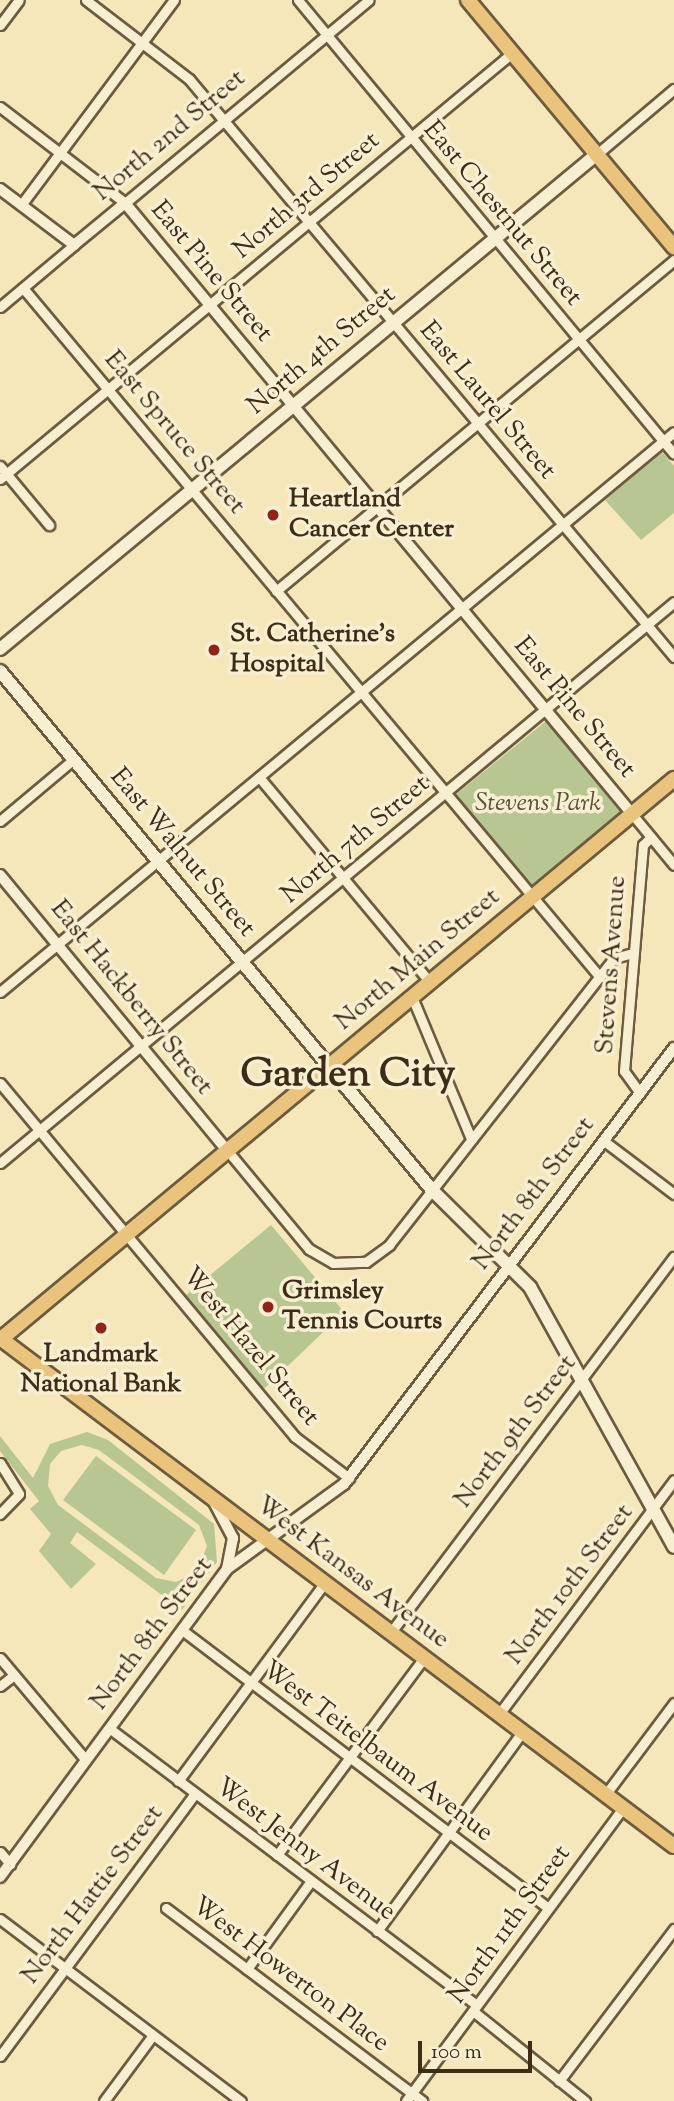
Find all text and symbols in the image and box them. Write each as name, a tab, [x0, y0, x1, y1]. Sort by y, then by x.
street label: North 2nd Street	[88, 63, 252, 209]
street label: East Chestnut Street	[416, 115, 588, 313]
street label: North 3rd Street	[227, 126, 387, 266]
street label: East Pine Street	[143, 195, 279, 349]
street label: North 4th Street	[242, 280, 402, 422]
street label: East Laurel Street	[412, 316, 562, 486]
street label: East Spruce Street	[97, 345, 251, 521]
place label: Heartland Cancer Center	[289, 484, 454, 546]
marker: Heartland Cancer Center	[263, 505, 283, 525]
place label: St. Catherine's Hospital	[230, 619, 395, 680]
street label: East Pine Street	[506, 631, 642, 785]
marker: St. Catherine's Hospital	[204, 640, 224, 660]
street label: East Walnut Street	[102, 762, 262, 944]
street label: North 7th Street	[276, 769, 436, 911]
park label: Stevens Park	[475, 788, 601, 820]
street label: Stevens Avenue	[590, 875, 634, 1055]
street label: North Main Street	[329, 882, 507, 1038]
street label: East Hackberry Street	[43, 894, 219, 1102]
district label: Garden City	[240, 1052, 456, 1100]
street label: North 8th Street	[466, 1111, 602, 1277]
street label: West Hazel Street	[175, 1261, 325, 1433]
place label: Grimsley Tennis Courts	[282, 1276, 442, 1338]
marker: Grimsley Tennis Courts	[260, 1299, 276, 1315]
marker: Landmark National Bank	[93, 1320, 109, 1336]
place label: Landmark National Bank	[21, 1339, 181, 1400]
street label: North 9th Street	[448, 1349, 584, 1515]
street label: West Kansas Avenue	[249, 1490, 455, 1656]
street label: North 10th Street	[499, 1499, 641, 1671]
street label: North 8th Street	[84, 1551, 220, 1717]
street label: West Teitelbaum Avenue	[255, 1655, 499, 1849]
street label: West Jenny Avenue	[209, 1772, 401, 1928]
street label: North Hattie Street	[15, 1799, 171, 1991]
street label: North 11th Street	[442, 1840, 578, 2010]
street label: West Howerton Place	[185, 1891, 395, 2059]
scale bar	[422, 2028, 536, 2072]
text: 100 m	[431, 2038, 482, 2068]

